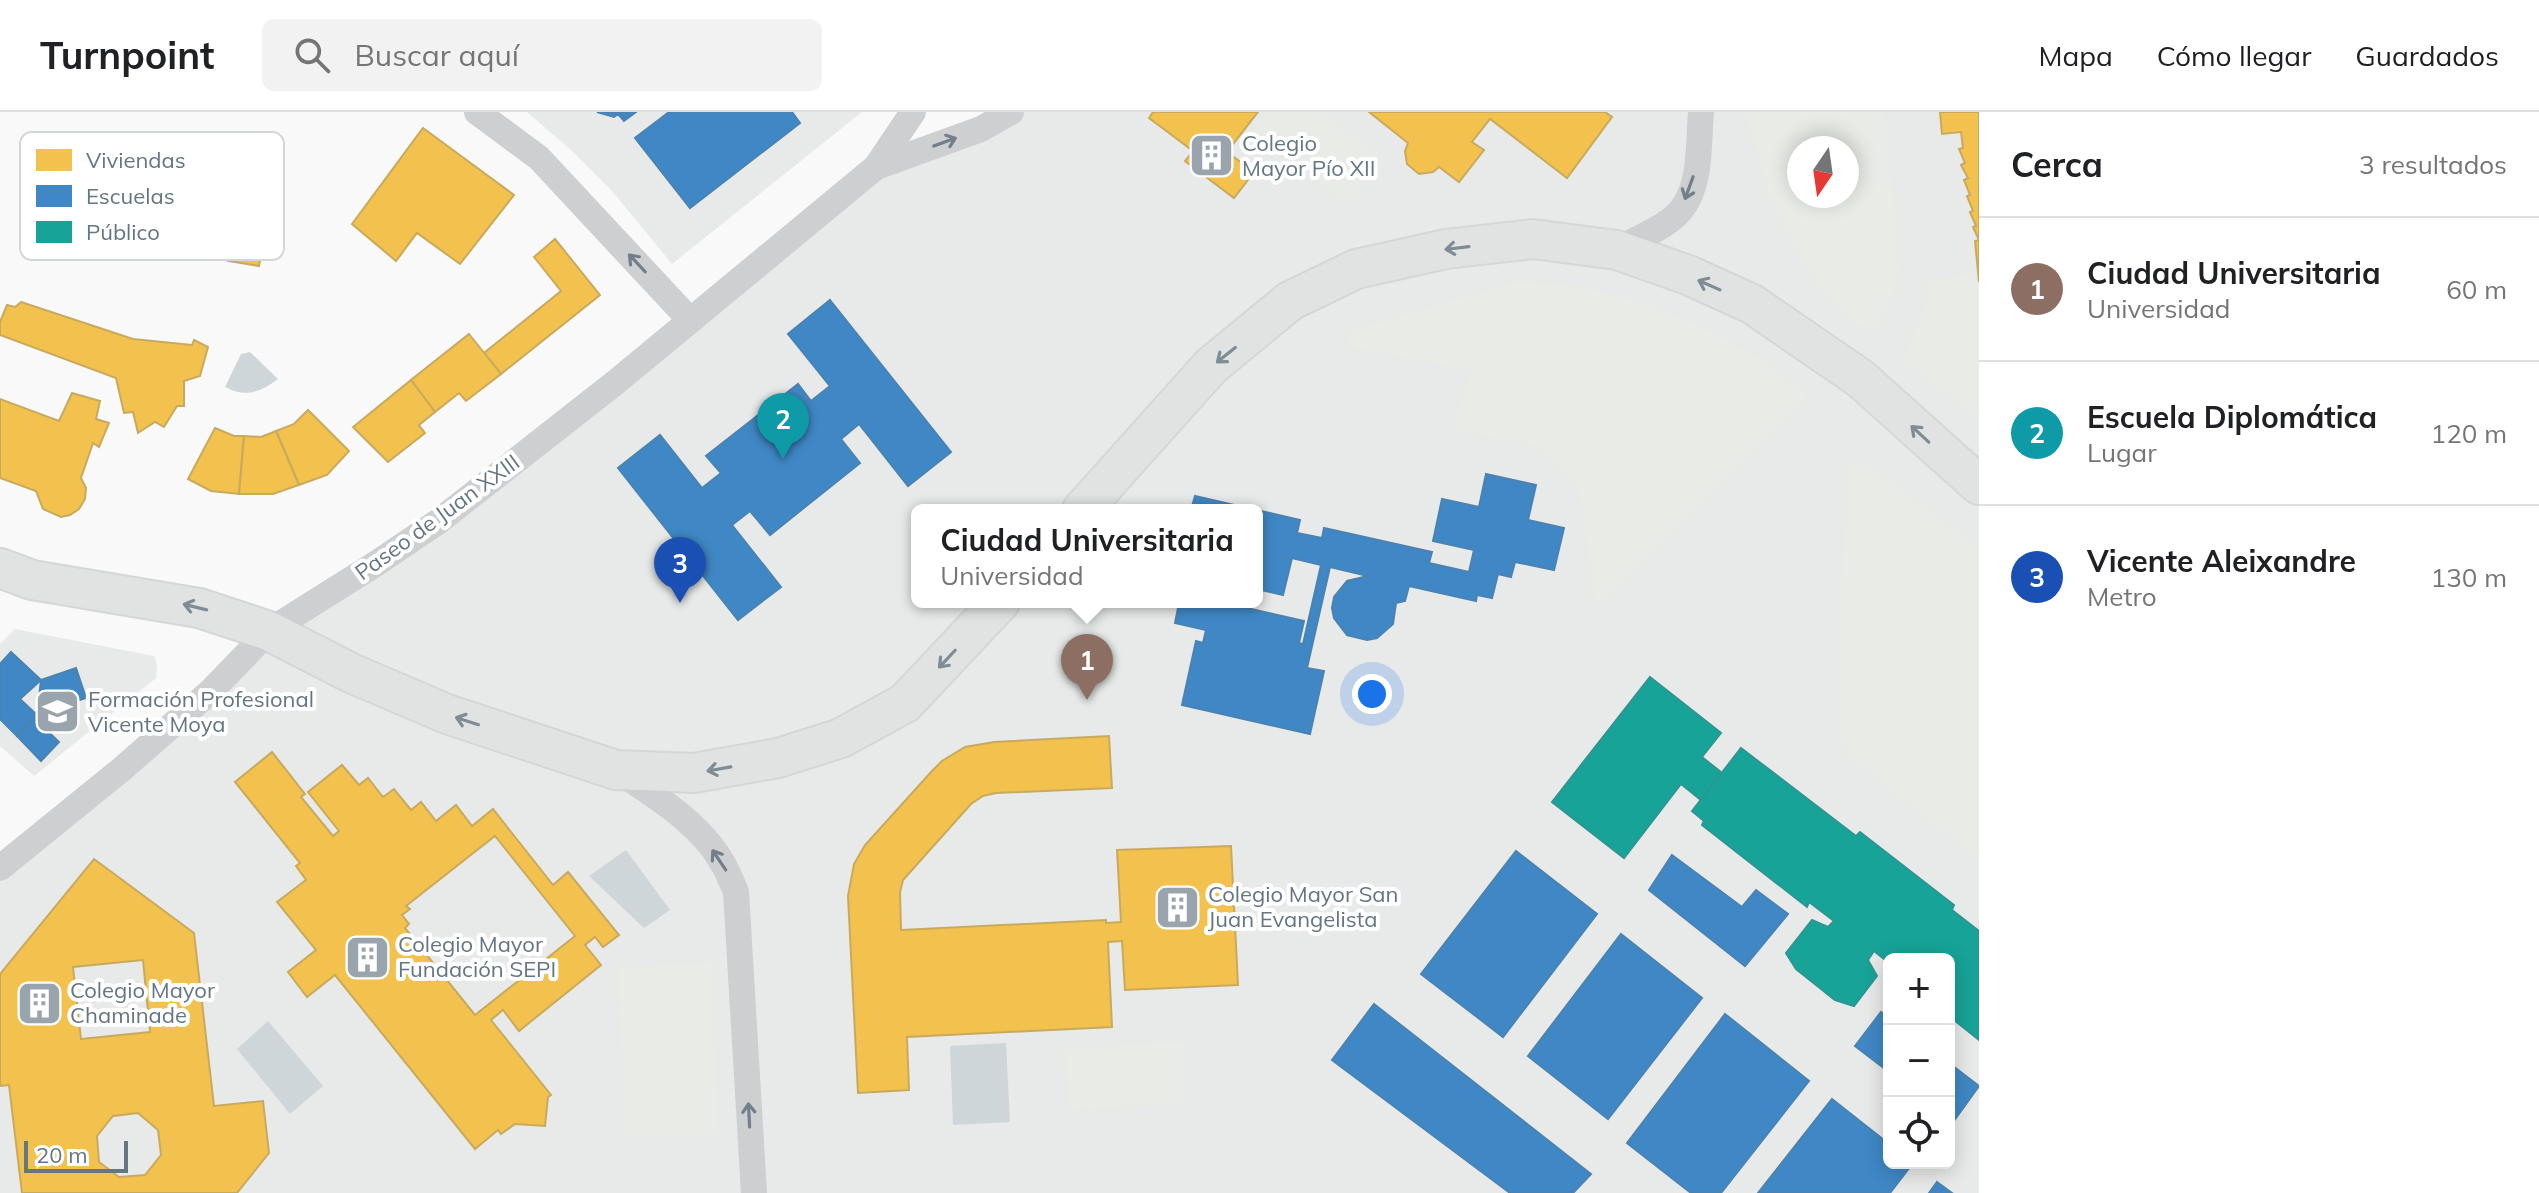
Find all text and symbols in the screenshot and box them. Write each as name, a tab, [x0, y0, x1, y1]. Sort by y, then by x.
search box	[262, 19, 822, 91]
text: Turnpoint	[40, 31, 214, 79]
icon: search	[290, 33, 334, 77]
text: Buscar aquí	[354, 36, 519, 74]
text: Mapa	[2038, 38, 2113, 73]
text: Cómo llegar	[2157, 38, 2311, 73]
text: Guardados	[2355, 38, 2499, 73]
place label: Colegio Mayor Pío XII	[1242, 129, 1375, 182]
legend	[20, 132, 284, 260]
building icon: Colegio Mayor Pío XII	[1187, 132, 1235, 180]
one-way arrow	[932, 134, 957, 149]
north arrow	[1787, 136, 1859, 208]
text: Cerca	[2011, 143, 2103, 186]
text: Viviendas	[86, 146, 186, 174]
text: 3 resultados	[2359, 148, 2507, 181]
one-way arrow	[1681, 176, 1696, 201]
text: Escuelas	[86, 182, 175, 210]
text: Público	[86, 218, 160, 246]
one-way arrow	[1445, 241, 1470, 256]
one-way arrow	[629, 254, 647, 274]
text: Ciudad Universitaria	[2087, 254, 2381, 292]
text: 1	[2029, 273, 2045, 306]
text: 60 m	[2446, 273, 2507, 306]
one-way arrow	[1697, 277, 1721, 292]
text: Universidad	[2087, 292, 2230, 325]
one-way arrow	[1216, 346, 1237, 364]
pin: 2	[757, 393, 809, 459]
text: Escuela Diplomática	[2087, 398, 2377, 436]
text: 2	[2029, 417, 2045, 450]
text: 120 m	[2431, 417, 2507, 450]
one-way arrow	[1911, 426, 1931, 444]
text: Lugar	[2087, 436, 2157, 469]
street label: Paseo de Juan XXIII	[349, 448, 525, 586]
popup	[911, 504, 1263, 608]
text: Ciudad Universitaria	[940, 521, 1234, 559]
pin: 3	[654, 537, 706, 603]
text: Vicente Aleixandre	[2087, 542, 2356, 580]
text: Universidad	[940, 559, 1084, 592]
text: 3	[2029, 561, 2045, 594]
text: 130 m	[2431, 561, 2507, 594]
text: Metro	[2087, 580, 2157, 613]
one-way arrow	[182, 599, 208, 614]
pin: 1	[1061, 634, 1113, 700]
one-way arrow	[937, 649, 956, 669]
your location	[1352, 674, 1392, 714]
place label: Formación Profesional Vicente Moya	[88, 685, 314, 738]
school or university icon: Formación Profesional Vicente Moya	[33, 688, 81, 736]
one-way arrow	[455, 712, 480, 727]
one-way arrow	[707, 762, 732, 777]
one-way arrow	[711, 849, 727, 871]
place label: Colegio Mayor San Juan Evangelista	[1208, 880, 1398, 933]
building icon: Colegio Mayor San Juan Evangelista	[1153, 883, 1201, 931]
place label: Colegio Mayor Fundación SEPI	[398, 930, 556, 983]
building icon: Colegio Mayor Fundación SEPI	[343, 933, 391, 981]
map controls	[1883, 953, 1955, 1169]
button: +	[1883, 953, 1955, 1025]
place label: Colegio Mayor Chaminade	[70, 976, 215, 1029]
building icon: Colegio Mayor Chaminade	[15, 979, 63, 1027]
button: −	[1883, 1025, 1955, 1097]
button: locate	[1883, 1097, 1955, 1169]
one-way arrow	[742, 1102, 757, 1129]
scale bar	[24, 1137, 128, 1173]
text: 20 m	[36, 1141, 87, 1169]

